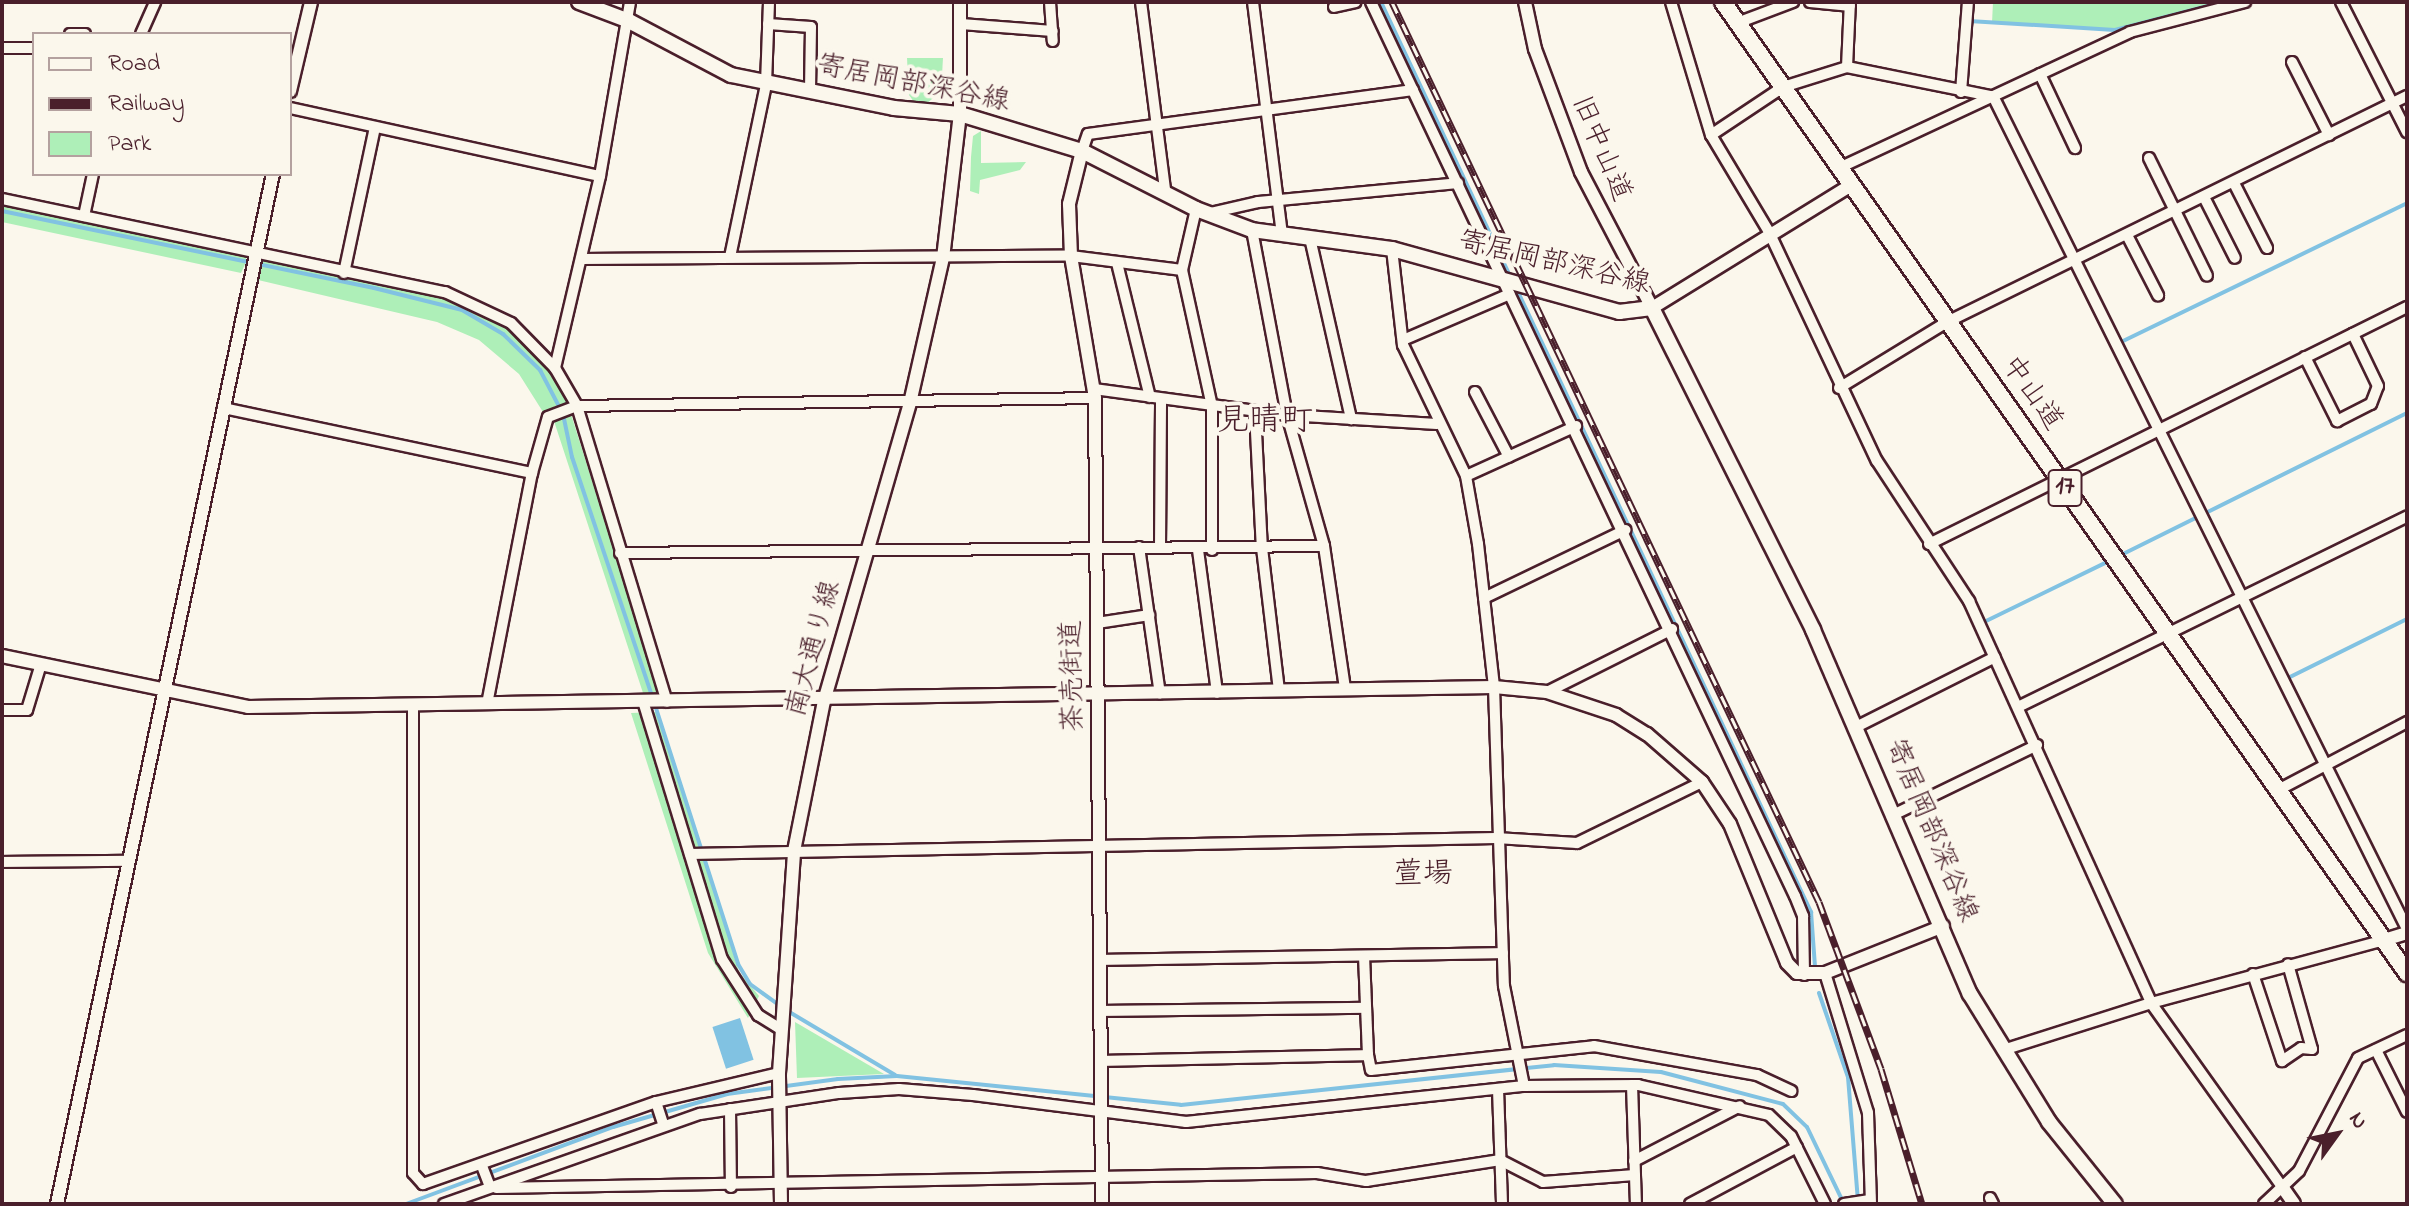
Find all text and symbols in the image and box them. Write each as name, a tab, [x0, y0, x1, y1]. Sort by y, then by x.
legend	[32, 32, 292, 176]
text: Road	[108, 47, 160, 82]
street label: 寄居岡部深谷線	[814, 50, 1012, 120]
text: Railway	[108, 87, 185, 122]
street label: 旧中山道	[1563, 91, 1637, 207]
text: Park	[108, 127, 151, 162]
street label: 寄居岡部深谷線	[1455, 226, 1653, 302]
street label: 中山道	[1993, 350, 2069, 438]
district label: 見晴町	[1217, 403, 1313, 441]
road number: 17	[2047, 466, 2083, 510]
street label: 南大通り線	[781, 577, 849, 721]
street label: 茶売街道	[1056, 620, 1092, 732]
street label: 寄居岡部深谷線	[1876, 734, 1984, 928]
district label: 萱場	[1393, 857, 1453, 893]
north arrow	[2297, 1094, 2377, 1174]
text: N	[2340, 1106, 2375, 1136]

